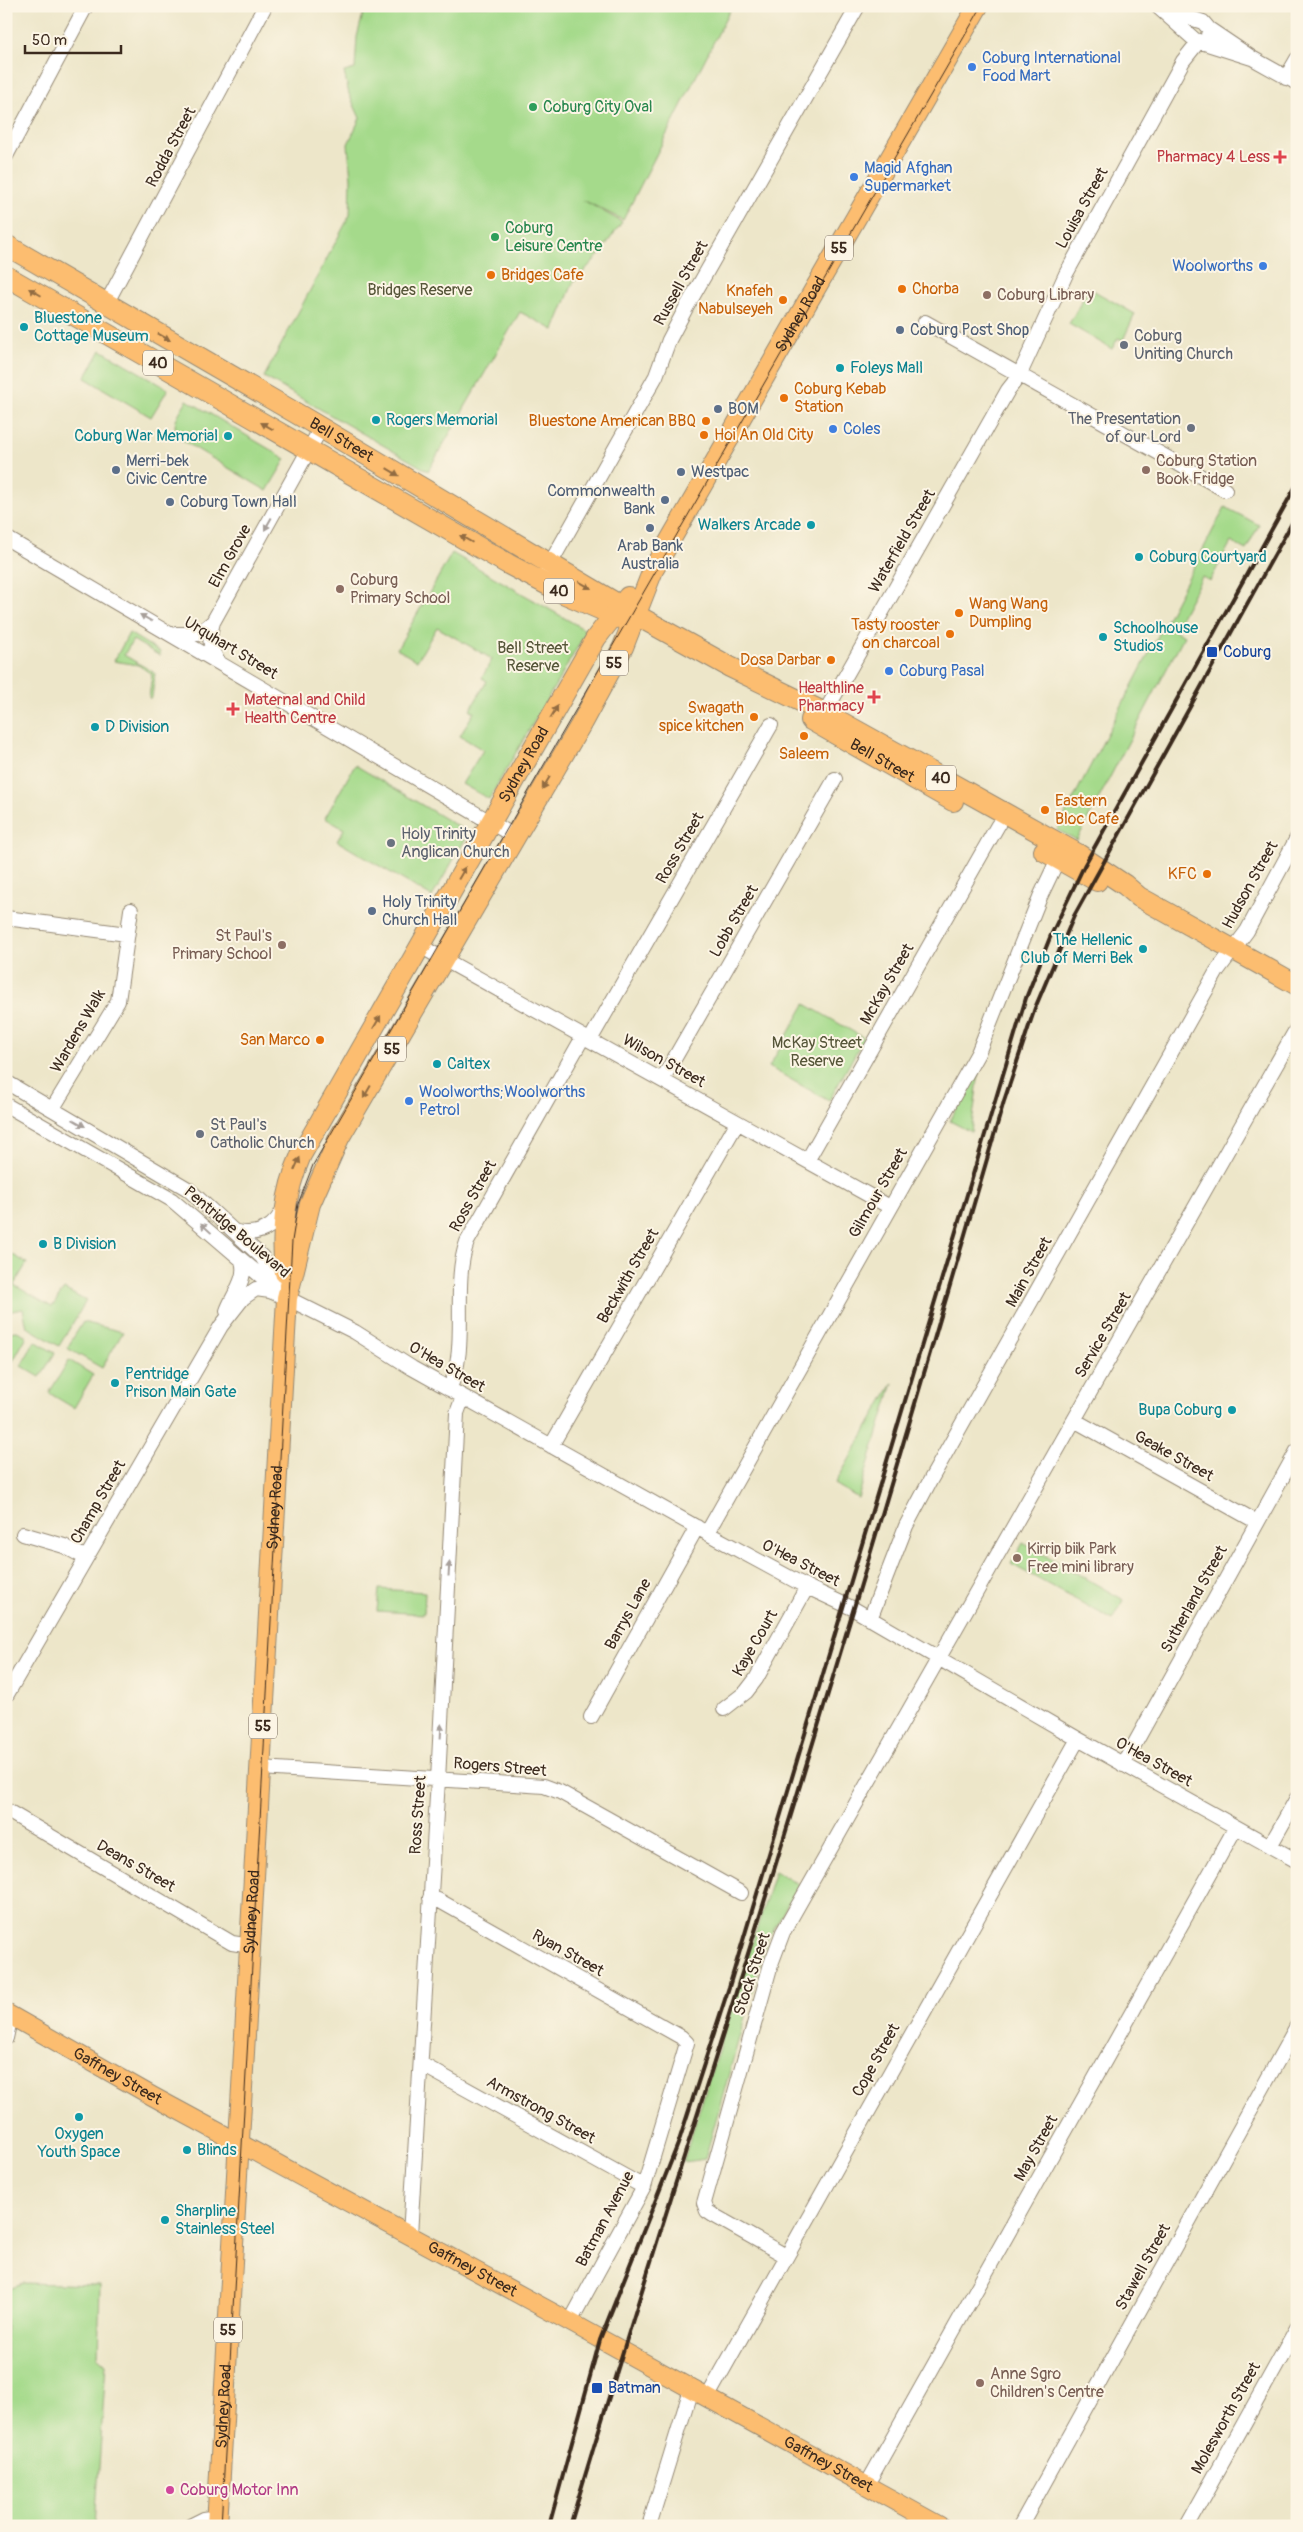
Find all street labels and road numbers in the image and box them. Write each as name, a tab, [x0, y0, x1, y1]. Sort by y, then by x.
street label: Rodda Street	[142, 103, 201, 190]
street label: Louisa Street	[1051, 163, 1113, 252]
road number: 55	[825, 236, 853, 260]
street label: Russell Street	[649, 237, 713, 329]
street label: Sydney Road	[771, 273, 830, 356]
road number: 40	[143, 350, 173, 376]
street label: Bell Street	[306, 413, 378, 467]
street label: Waterfield Street	[864, 485, 940, 596]
street label: Elm Grove	[204, 521, 256, 591]
road number: 40	[544, 578, 574, 604]
street label: Urquhart Street	[181, 612, 282, 684]
road number: 55	[600, 650, 628, 676]
street label: Sydney Road	[494, 723, 553, 806]
street label: Bell Street	[846, 734, 919, 787]
road number: 40	[926, 766, 956, 790]
street label: Ross Street	[652, 808, 709, 887]
street label: Hudson Street	[1218, 837, 1283, 932]
street label: Lobb Street	[705, 881, 763, 961]
street label: McKay Street	[856, 939, 919, 1028]
street label: Wardens Walk	[46, 985, 110, 1076]
street label: Wilson Street	[619, 1030, 709, 1092]
road number: 55	[378, 1036, 406, 1062]
street label: Gilmour Street	[844, 1144, 912, 1242]
street label: Ross Street	[445, 1156, 501, 1235]
street label: Pentridge Boulevard	[180, 1182, 294, 1282]
street label: Beckwith Street	[593, 1225, 663, 1327]
street label: Main Street	[1001, 1233, 1057, 1311]
street label: Service Street	[1070, 1288, 1136, 1382]
street label: O'Hea Street	[405, 1337, 489, 1397]
street label: Geake Street	[1131, 1426, 1218, 1486]
street label: Champ Street	[66, 1456, 130, 1547]
street label: Sydney Road	[263, 1465, 287, 1550]
street label: O'Hea Street	[759, 1535, 844, 1591]
street label: Sutherland Street	[1156, 1541, 1232, 1656]
street label: Barrys Lane	[600, 1575, 656, 1653]
street label: Kaye Court	[728, 1606, 782, 1680]
road number: 55	[249, 1714, 277, 1738]
street label: O'Hea Street	[1112, 1733, 1197, 1792]
street label: Rogers Street	[453, 1753, 548, 1781]
street label: Ross Street	[405, 1774, 431, 1855]
street label: Deans Street	[93, 1835, 179, 1897]
street label: Sydney Road	[240, 1869, 264, 1955]
street label: Ryan Street	[529, 1925, 608, 1981]
street label: Stock Street	[729, 1929, 775, 2018]
street label: Cope Street	[848, 2019, 905, 2100]
street label: Gaffney Street	[69, 2043, 166, 2110]
street label: Armstrong Street	[483, 2072, 599, 2148]
street label: May Street	[1010, 2111, 1063, 2185]
street label: Batman Avenue	[571, 2168, 639, 2270]
street label: Stawell Street	[1111, 2220, 1175, 2314]
street label: Gaffney Street	[424, 2237, 521, 2302]
road number: 55	[214, 2318, 242, 2342]
street label: Molesworth Street	[1187, 2358, 1265, 2477]
street label: Sydney Road	[211, 2363, 236, 2449]
street label: Gaffney Street	[780, 2432, 877, 2497]

